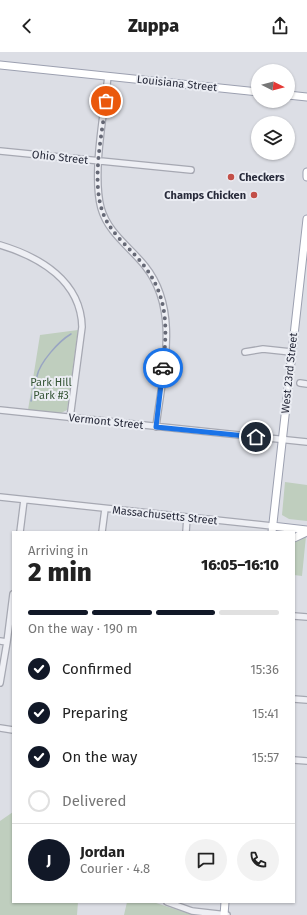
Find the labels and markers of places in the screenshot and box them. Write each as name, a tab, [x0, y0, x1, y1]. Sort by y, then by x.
pin	[89, 84, 123, 118]
place label: Checkers	[239, 171, 285, 184]
marker: Checkers	[226, 172, 236, 182]
place label: Champs Chicken	[164, 189, 246, 202]
marker: Champs Chicken	[249, 190, 259, 200]
pin	[239, 420, 273, 454]

